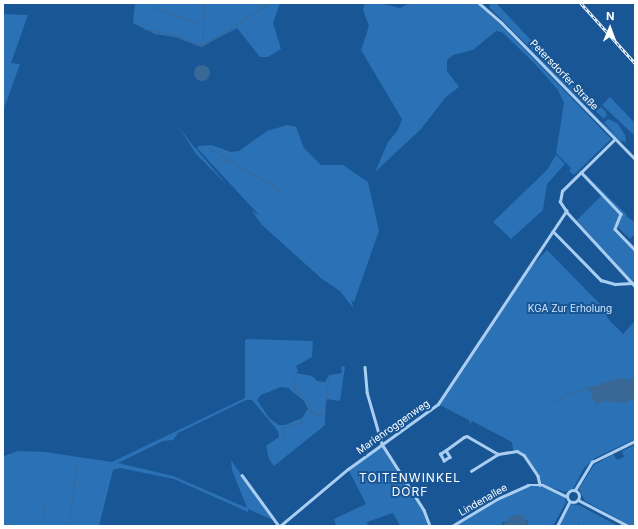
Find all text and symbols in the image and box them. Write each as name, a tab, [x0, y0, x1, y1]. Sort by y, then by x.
north arrow	[590, 8, 630, 48]
text: N	[606, 9, 615, 23]
street label: Petersdorfer Straße	[527, 37, 601, 113]
park label: KGA Zur Erholung	[528, 303, 612, 315]
street label: Marienroggenweg	[354, 397, 432, 457]
district label: TOITENWINKEL DORF	[359, 471, 461, 499]
street label: Lindenallee	[457, 481, 509, 519]

